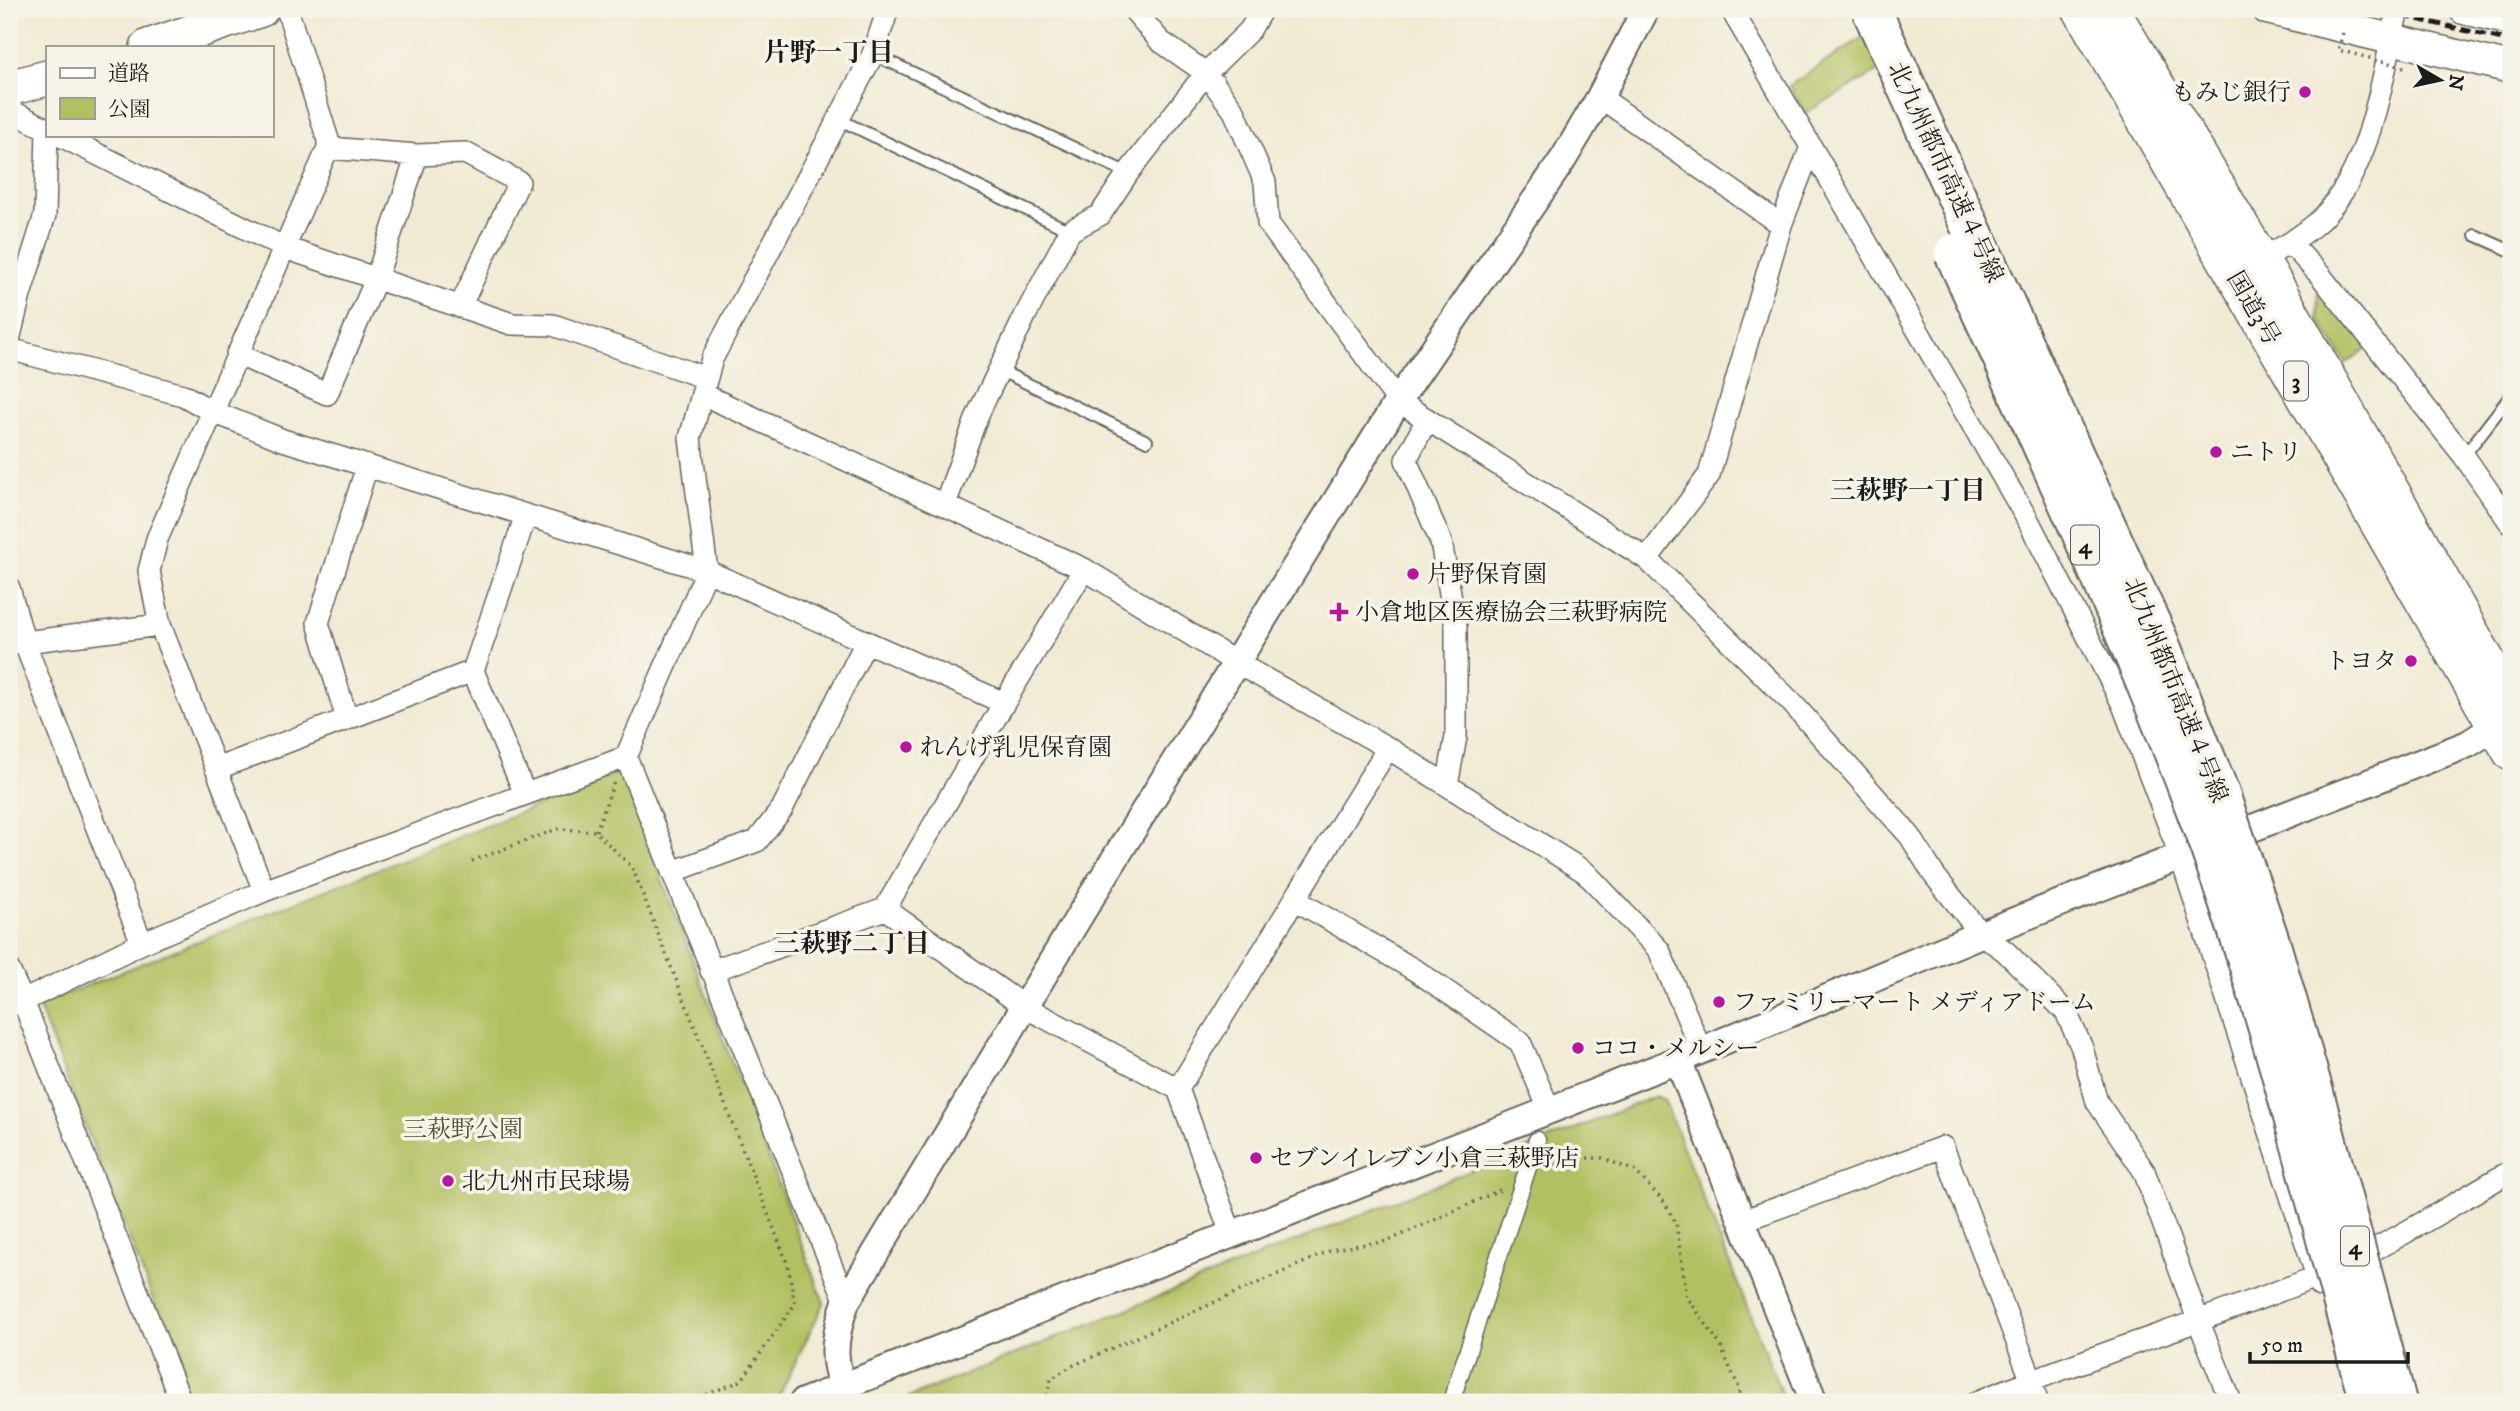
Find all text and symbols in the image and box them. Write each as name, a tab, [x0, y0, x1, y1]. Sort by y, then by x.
district label: 片野一丁目	[764, 37, 894, 70]
legend	[46, 46, 273, 136]
north arrow	[2404, 46, 2474, 116]
street label: 北九州都市高速４号線	[1881, 57, 2009, 288]
text: 道路	[108, 61, 150, 87]
text: N	[2443, 73, 2468, 92]
place label: もみじ銀行	[2171, 78, 2291, 108]
marker: もみじ銀行	[2297, 84, 2313, 100]
text: 公園	[108, 97, 150, 123]
street label: 国道3号	[2220, 266, 2286, 351]
road number: 3	[2284, 362, 2308, 400]
place label: ニトリ	[2230, 438, 2302, 468]
marker: ニトリ	[2208, 444, 2224, 460]
district label: 三萩野一丁目	[1830, 475, 1986, 508]
road number: 4	[2071, 526, 2099, 565]
place label: 片野保育園	[1427, 560, 1547, 590]
marker: 片野保育園	[1405, 566, 1421, 582]
street label: 北九州都市高速４号線	[2116, 573, 2234, 807]
place label: 小倉地区医療協会三萩野病院	[1355, 598, 1667, 628]
marker: 小倉地区医療協会三萩野病院	[1329, 602, 1349, 622]
place label: トヨタ	[2325, 647, 2397, 677]
marker: トヨタ	[2403, 653, 2419, 669]
place label: れんげ乳児保育園	[920, 733, 1112, 763]
marker: れんげ乳児保育園	[898, 739, 914, 755]
district label: 三萩野二丁目	[774, 928, 930, 961]
place label: ファミリーマート メディアドーム	[1733, 988, 2096, 1018]
marker: ファミリーマート メディアドーム	[1711, 994, 1727, 1010]
place label: ココ・メルシー	[1592, 1034, 1759, 1064]
marker: ココ・メルシー	[1570, 1040, 1586, 1056]
park label: 三萩野公園	[403, 1115, 523, 1145]
place label: セブンイレブン小倉三萩野店	[1270, 1144, 1579, 1174]
marker: セブンイレブン小倉三萩野店	[1248, 1150, 1264, 1166]
place label: 北九州市民球場	[462, 1167, 630, 1197]
marker: 北九州市民球場	[440, 1173, 456, 1189]
road number: 4	[2341, 1226, 2369, 1266]
scale bar	[2250, 1320, 2408, 1364]
text: 50 m	[2261, 1333, 2303, 1359]

